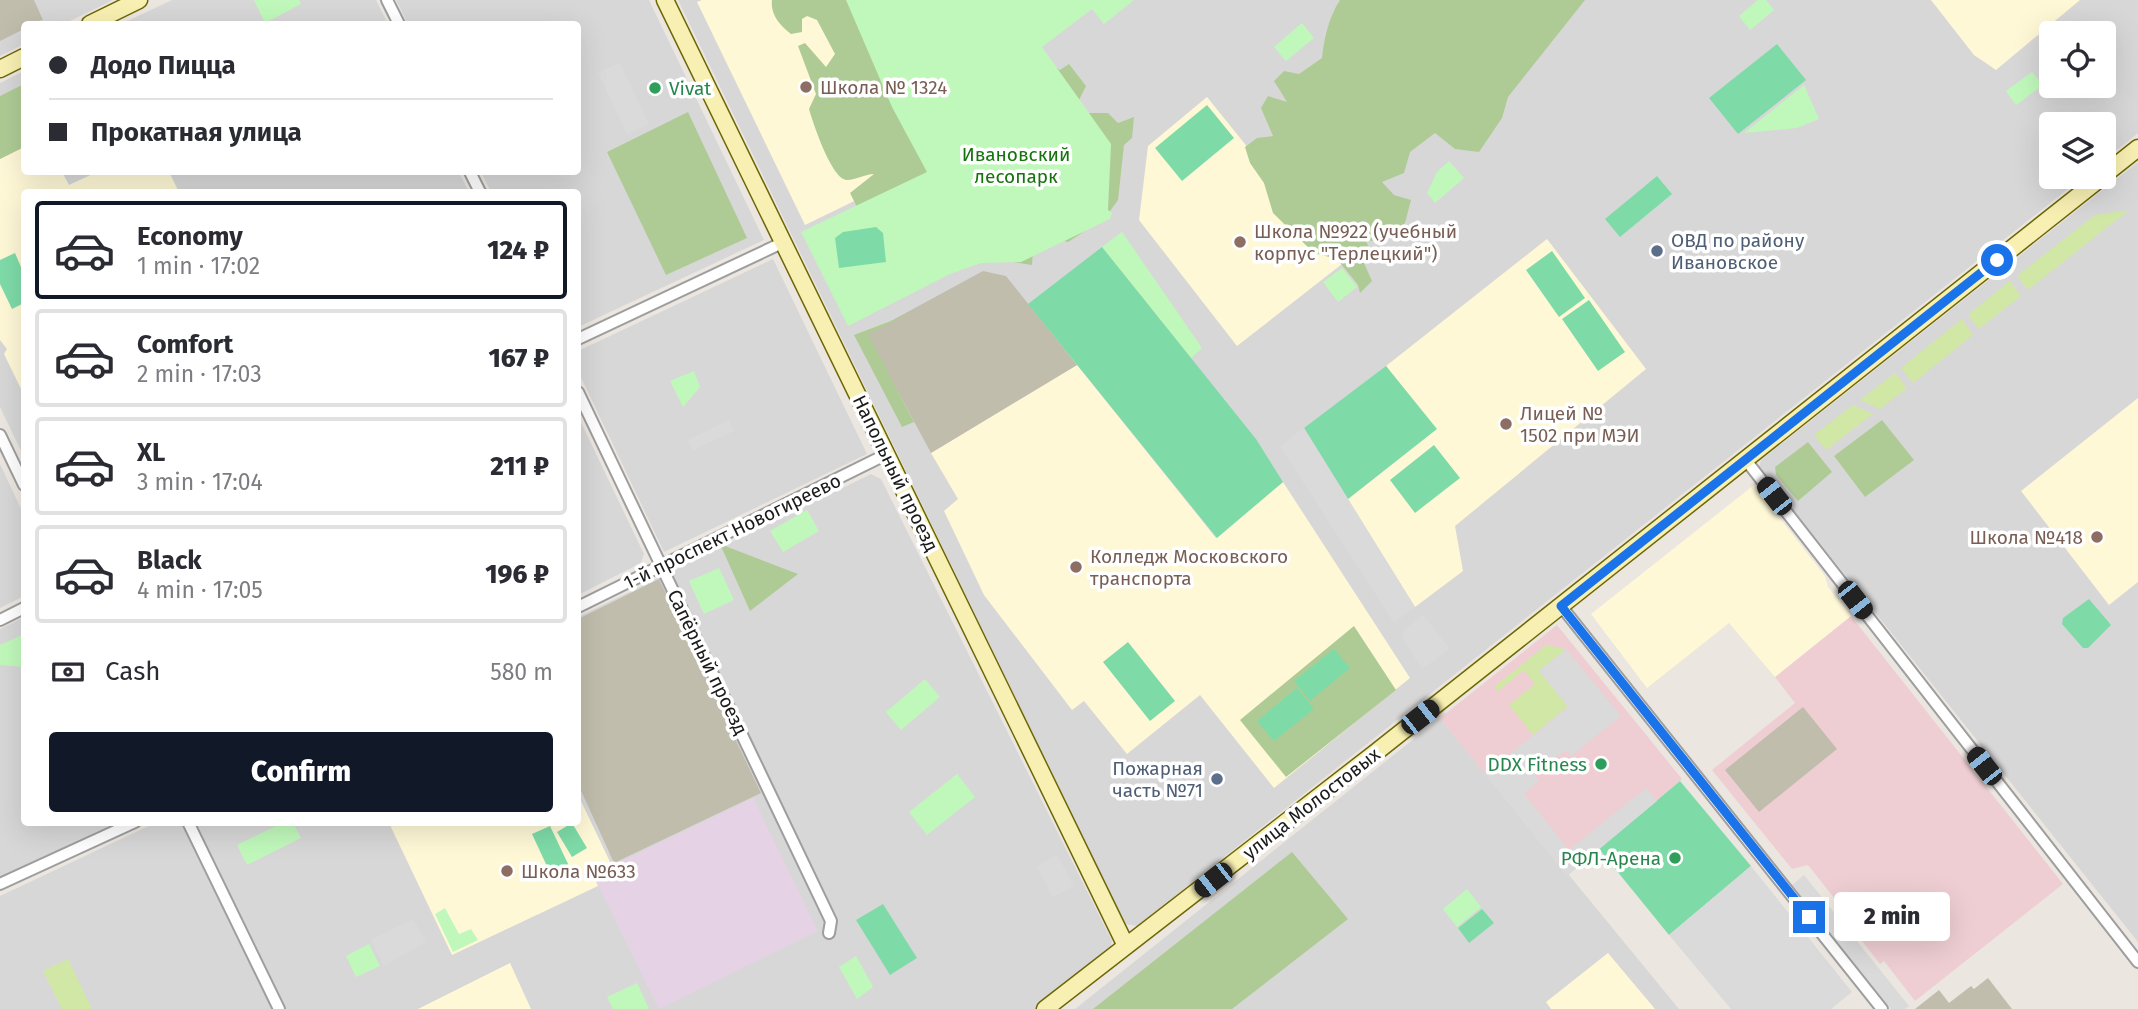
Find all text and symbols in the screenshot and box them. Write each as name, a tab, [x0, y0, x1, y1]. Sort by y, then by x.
map controls	[2039, 21, 2116, 189]
button: locate	[2039, 21, 2116, 98]
text: Додо Пицца	[91, 50, 236, 81]
place label: Школа № 1324	[820, 76, 947, 99]
place label: Vivat	[669, 77, 711, 100]
marker: Школа № 1324	[798, 79, 814, 95]
marker: Vivat	[647, 80, 663, 96]
button: layers	[2039, 112, 2116, 189]
text: Прокатная улица	[91, 117, 302, 148]
park label: Ивановский лесопарк	[962, 143, 1070, 188]
icon: car	[53, 219, 116, 282]
place label: Школа №922 (учебный корпус "Терлецкий")	[1254, 220, 1457, 265]
text: Economy	[137, 221, 243, 252]
place label: ОВД по району Ивановское	[1671, 229, 1805, 274]
marker: Школа №922 (учебный корпус "Терлецкий")	[1232, 234, 1248, 250]
text: 124 ₽	[487, 235, 549, 266]
marker: ОВД по району Ивановское	[1649, 243, 1665, 259]
route start	[1981, 244, 2013, 276]
text: 1 min · 17:02	[137, 252, 260, 280]
icon: car	[53, 327, 116, 390]
text: Comfort	[137, 329, 233, 360]
text: 167 ₽	[488, 343, 549, 374]
text: 2 min · 17:03	[137, 360, 262, 388]
street label: Напольный проезд	[848, 391, 943, 555]
place label: Лицей № 1502 при МЭИ	[1520, 402, 1639, 447]
marker: Лицей № 1502 при МЭИ	[1498, 416, 1514, 432]
icon: car	[53, 435, 116, 498]
text: XL	[137, 437, 165, 468]
text: 211 ₽	[490, 451, 549, 482]
text: 3 min · 17:04	[137, 468, 263, 496]
street label: 1-й проспект Новогиреево	[620, 469, 845, 594]
car	[1753, 473, 1796, 519]
place label: Школа №418	[1969, 526, 2083, 549]
marker: Школа №418	[2089, 529, 2105, 545]
icon: car	[53, 543, 116, 606]
text: Black	[137, 545, 202, 576]
place label: Колледж Московского транспорта	[1090, 545, 1288, 590]
text: 196 ₽	[485, 559, 549, 590]
marker: Колледж Московского транспорта	[1068, 559, 1084, 575]
text: 4 min · 17:05	[137, 576, 263, 604]
car	[1834, 577, 1877, 623]
street label: Сапёрный проезд	[662, 586, 753, 739]
icon: cash	[49, 653, 87, 691]
text: Cash	[105, 656, 161, 687]
text: 580 m	[490, 658, 553, 686]
car	[1397, 696, 1444, 738]
button: Confirm	[49, 732, 553, 812]
street label: улица Молостовых	[1238, 742, 1385, 864]
car	[1963, 743, 2006, 789]
place label: DDX Fitness	[1488, 753, 1587, 776]
marker: DDX Fitness	[1593, 756, 1609, 772]
place label: Пожарная часть №71	[1112, 757, 1203, 802]
marker: Пожарная часть №71	[1209, 771, 1225, 787]
place label: РФЛ-Арена	[1561, 847, 1661, 870]
marker: РФЛ-Арена	[1667, 850, 1683, 866]
car	[1190, 859, 1237, 901]
place label: Школа №633	[521, 860, 636, 883]
marker: Школа №633	[499, 863, 515, 879]
callout: 2 min	[1834, 892, 1949, 942]
route end	[1793, 901, 1825, 933]
text: 2 min	[1864, 902, 1920, 930]

